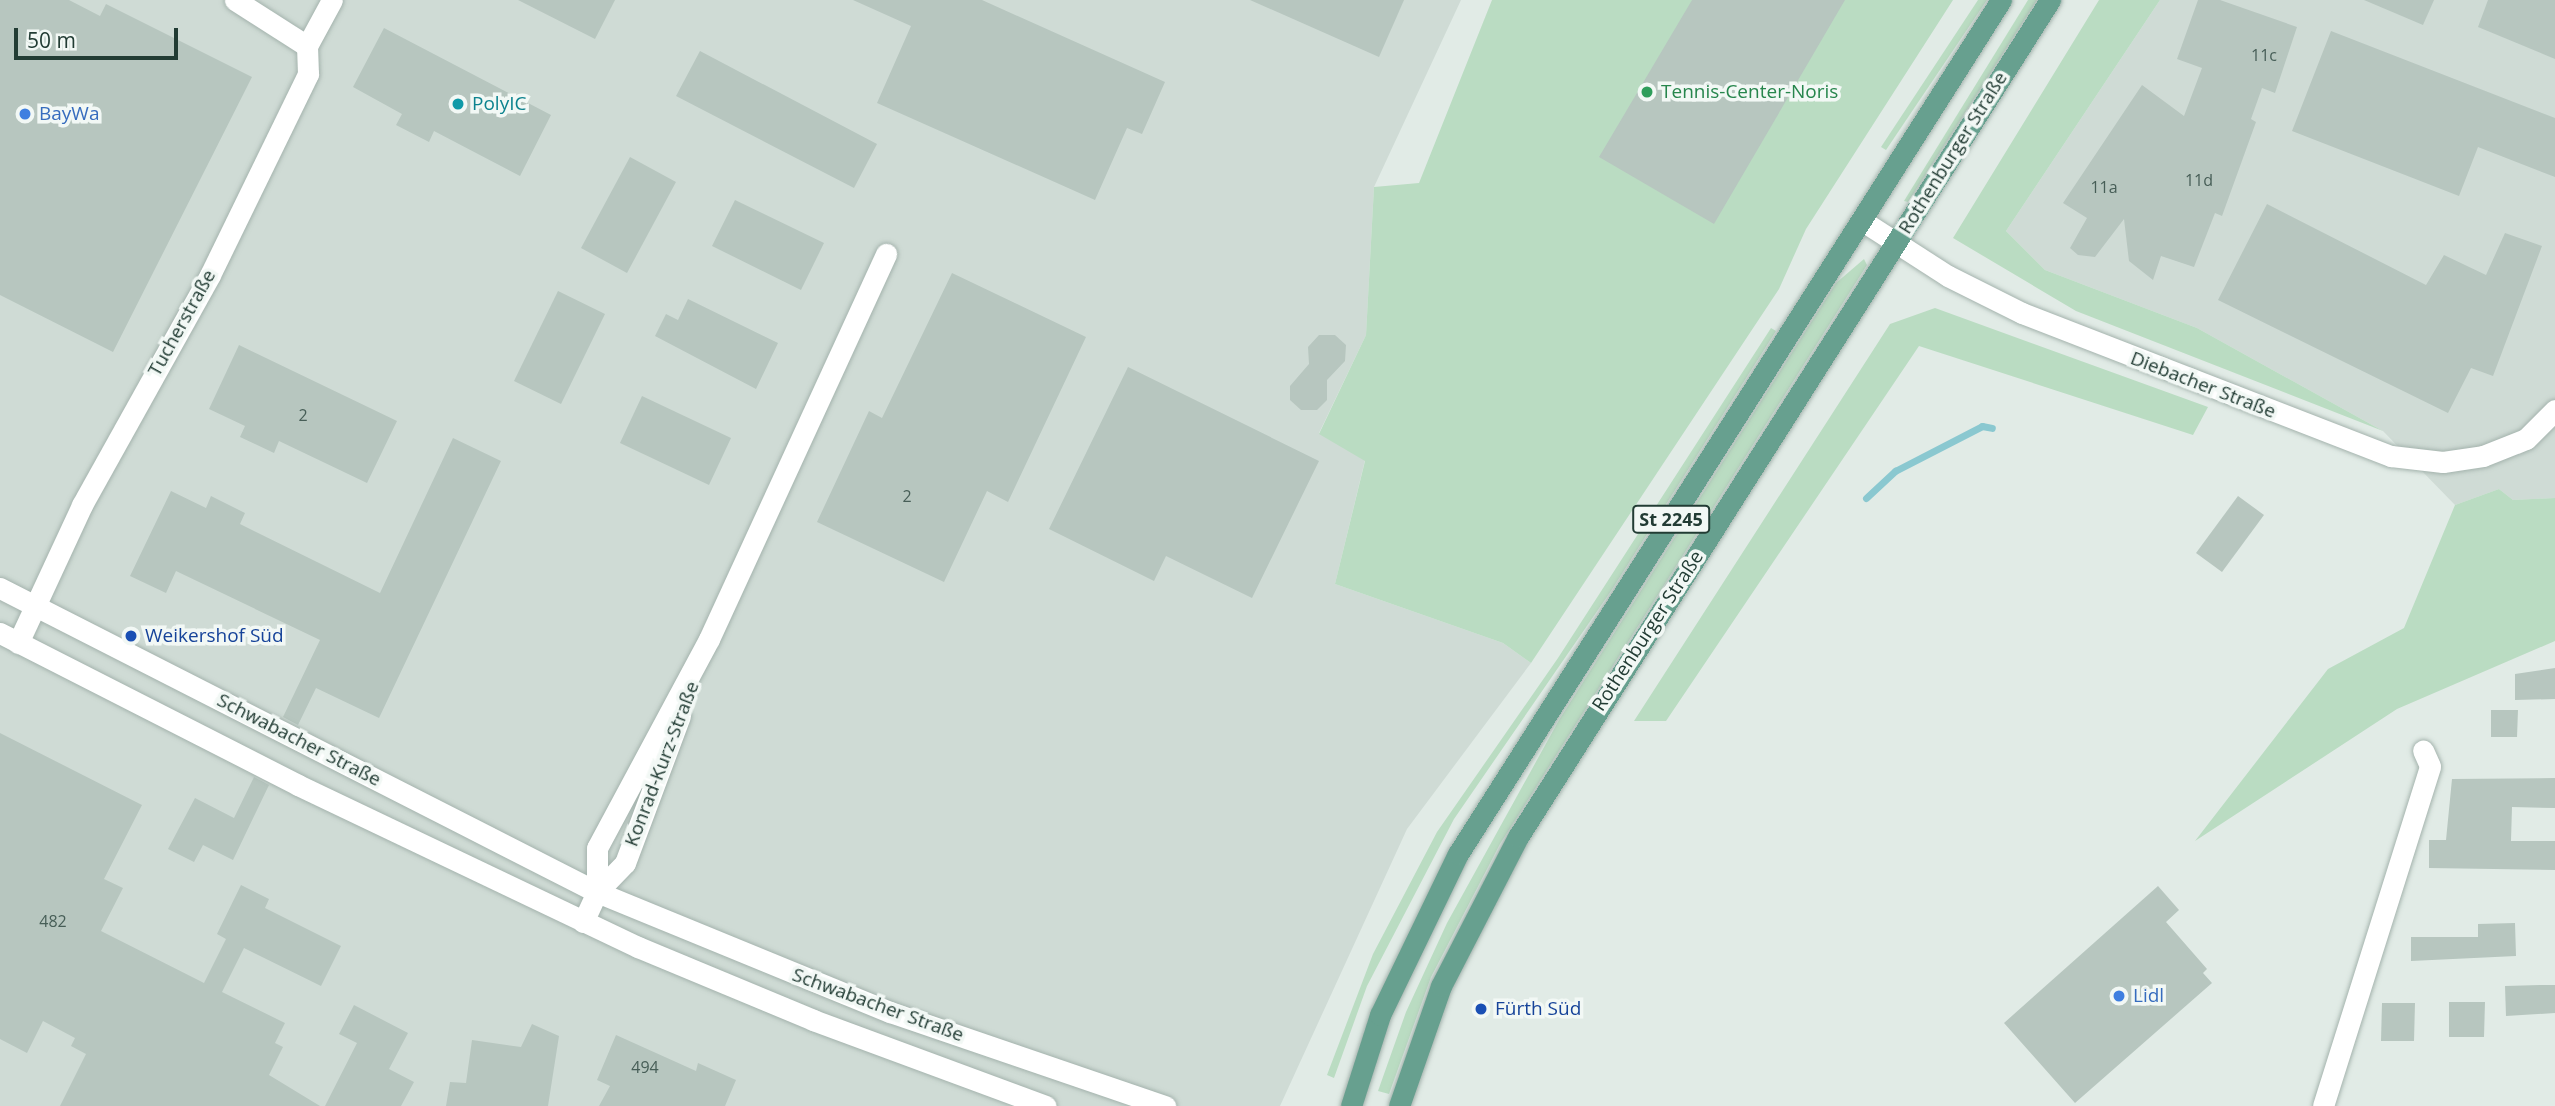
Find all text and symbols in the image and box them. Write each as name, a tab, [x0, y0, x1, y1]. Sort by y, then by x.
scale bar	[18, 14, 182, 58]
text: 50 m	[27, 26, 76, 54]
house number: 11c	[2251, 45, 2277, 65]
street label: Rothenburger Straße	[1894, 68, 2012, 238]
place label: Tennis-Center-Noris	[1661, 81, 1838, 103]
marker: Tennis-Center-Noris	[1639, 84, 1655, 100]
place label: PolyIC	[472, 93, 526, 115]
marker: PolyIC	[450, 96, 466, 112]
place label: BayWa	[39, 103, 99, 125]
marker: BayWa	[17, 106, 33, 122]
house number: 11d	[2185, 170, 2213, 190]
house number: 11a	[2090, 177, 2118, 197]
street label: Tucherstraße	[143, 266, 221, 380]
street label: Diebacher Straße	[2127, 347, 2279, 423]
house number: 2	[298, 405, 308, 425]
house number: 2	[902, 486, 912, 506]
road number: St 2245	[1631, 504, 1711, 534]
street label: Rothenburger Straße	[1588, 547, 1708, 715]
place label: Weikershof Süd	[145, 625, 284, 647]
marker: Weikershof Süd	[123, 628, 139, 644]
street label: Konrad-Kurz-Straße	[620, 678, 704, 850]
street label: Schwabacher Straße	[213, 689, 385, 791]
house number: 482	[39, 911, 67, 931]
street label: Schwabacher Straße	[789, 963, 967, 1047]
place label: Lidl	[2133, 985, 2164, 1007]
marker: Lidl	[2111, 988, 2127, 1004]
place label: Fürth Süd	[1495, 998, 1581, 1020]
marker: Fürth Süd	[1473, 1001, 1489, 1017]
house number: 494	[631, 1057, 659, 1077]

